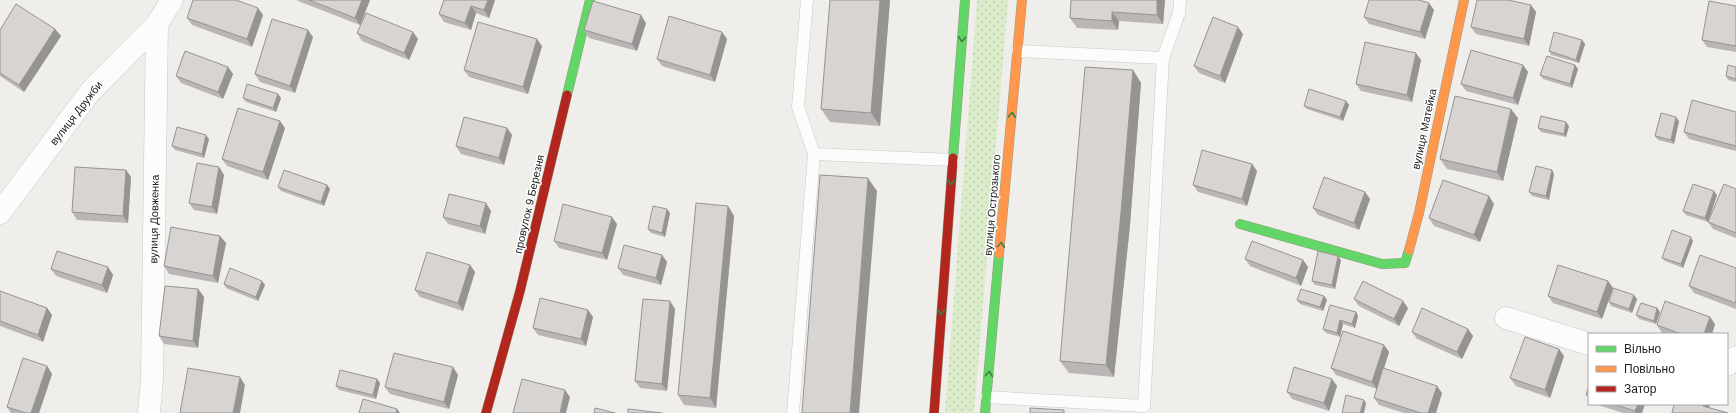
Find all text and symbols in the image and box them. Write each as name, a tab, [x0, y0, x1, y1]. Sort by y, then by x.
one-way arrow	[957, 36, 966, 42]
street label: вулиця Дружби	[47, 79, 105, 147]
street label: вулиця Матейка	[1410, 87, 1439, 170]
one-way arrow	[1008, 112, 1017, 118]
street label: провулок 9 Березня	[512, 153, 546, 255]
street label: вулиця Острозького	[982, 154, 1002, 256]
street label: вулиця Довженка	[147, 174, 161, 264]
one-way arrow	[947, 179, 956, 185]
one-way arrow	[996, 242, 1005, 248]
one-way arrow	[937, 309, 946, 315]
legend	[1588, 333, 1728, 405]
text: Вільно	[1624, 342, 1662, 356]
text: Повільно	[1624, 362, 1675, 376]
one-way arrow	[984, 371, 993, 377]
text: Затор	[1624, 382, 1657, 396]

